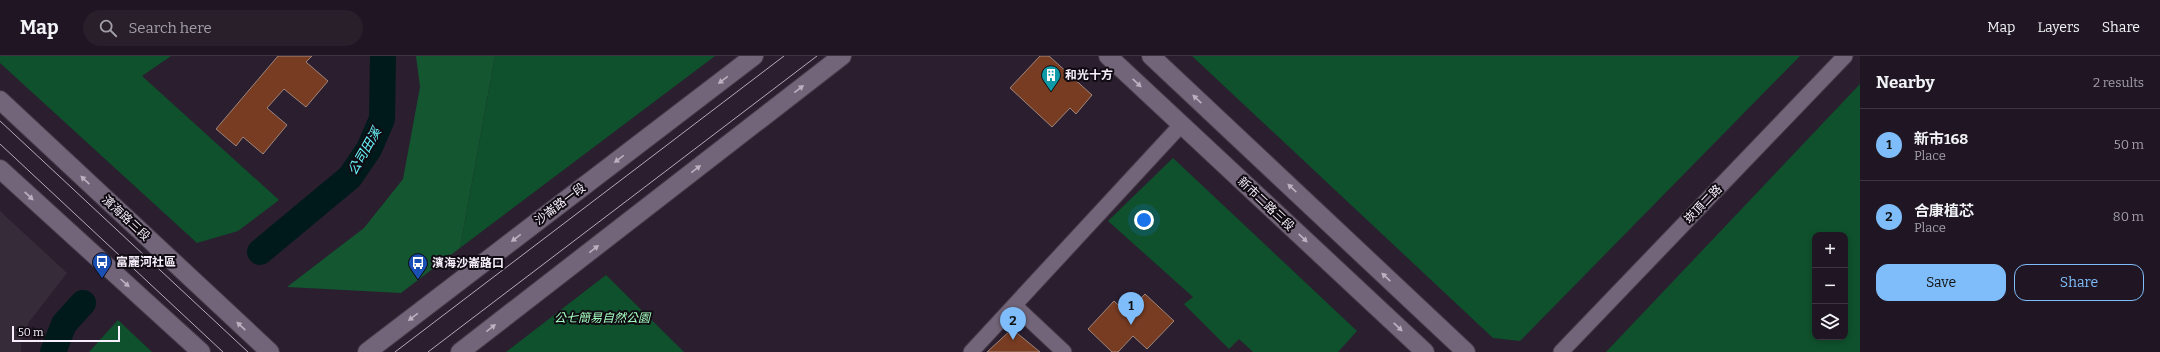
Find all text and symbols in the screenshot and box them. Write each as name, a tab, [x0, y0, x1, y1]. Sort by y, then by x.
search box	[83, 10, 363, 46]
text: Map	[20, 16, 59, 39]
icon: search	[97, 17, 119, 39]
text: Search here	[129, 19, 212, 37]
text: Map	[1987, 19, 2015, 36]
text: Layers	[2037, 19, 2080, 36]
text: Share	[2102, 19, 2140, 36]
building icon: 和光十方	[1040, 64, 1062, 92]
place label: 和光十方	[1065, 68, 1113, 82]
text: Nearby	[1876, 72, 1935, 93]
one-way arrow	[717, 75, 728, 84]
text: 2 results	[2093, 75, 2144, 90]
one-way arrow	[1132, 78, 1141, 87]
one-way arrow	[794, 85, 805, 94]
one-way arrow	[1192, 94, 1202, 104]
water label: 公司田溪	[345, 123, 385, 178]
text: 新市168	[1914, 130, 1968, 148]
text: 1	[1886, 137, 1892, 152]
text: 50 m	[2114, 137, 2144, 152]
text: Place	[1914, 148, 1946, 163]
one-way arrow	[614, 154, 625, 163]
one-way arrow	[691, 165, 702, 173]
street label: 新市二路三段	[1235, 174, 1297, 234]
one-way arrow	[80, 175, 90, 184]
street label: 沙崙路一段	[532, 180, 588, 228]
street label: 崁頂二路	[1681, 182, 1725, 226]
one-way arrow	[1287, 183, 1297, 193]
one-way arrow	[24, 191, 34, 200]
street label: 濱海路三段	[99, 192, 153, 244]
text: 合康植芯	[1914, 202, 1974, 220]
text: 2	[1885, 209, 1893, 224]
text: 80 m	[2113, 209, 2144, 224]
your location	[1134, 210, 1154, 230]
text: Place	[1914, 220, 1946, 235]
map controls	[1812, 232, 1848, 340]
button: +	[1812, 232, 1848, 268]
one-way arrow	[511, 233, 522, 242]
one-way arrow	[1298, 234, 1308, 243]
one-way arrow	[588, 244, 599, 253]
bus stop icon: 富麗河社區	[91, 251, 113, 279]
bus stop icon: 濱海沙崙路口	[407, 252, 429, 280]
place label: 富麗河社區	[116, 255, 176, 269]
place label: 濱海沙崙路口	[432, 256, 504, 270]
button: Save	[1876, 264, 2006, 301]
button: Share	[2014, 264, 2144, 301]
button: −	[1812, 268, 1848, 304]
one-way arrow	[1381, 272, 1391, 282]
one-way arrow	[119, 279, 130, 288]
pin: 1	[1118, 292, 1144, 325]
button: layers	[1812, 304, 1848, 340]
pin: 2	[1000, 307, 1026, 340]
park label: 公七簡易自然公園	[554, 311, 652, 325]
one-way arrow	[407, 312, 418, 321]
one-way arrow	[236, 321, 246, 330]
one-way arrow	[1393, 322, 1403, 332]
scale bar	[12, 324, 120, 343]
one-way arrow	[485, 324, 496, 332]
text: 50 m	[18, 326, 44, 339]

